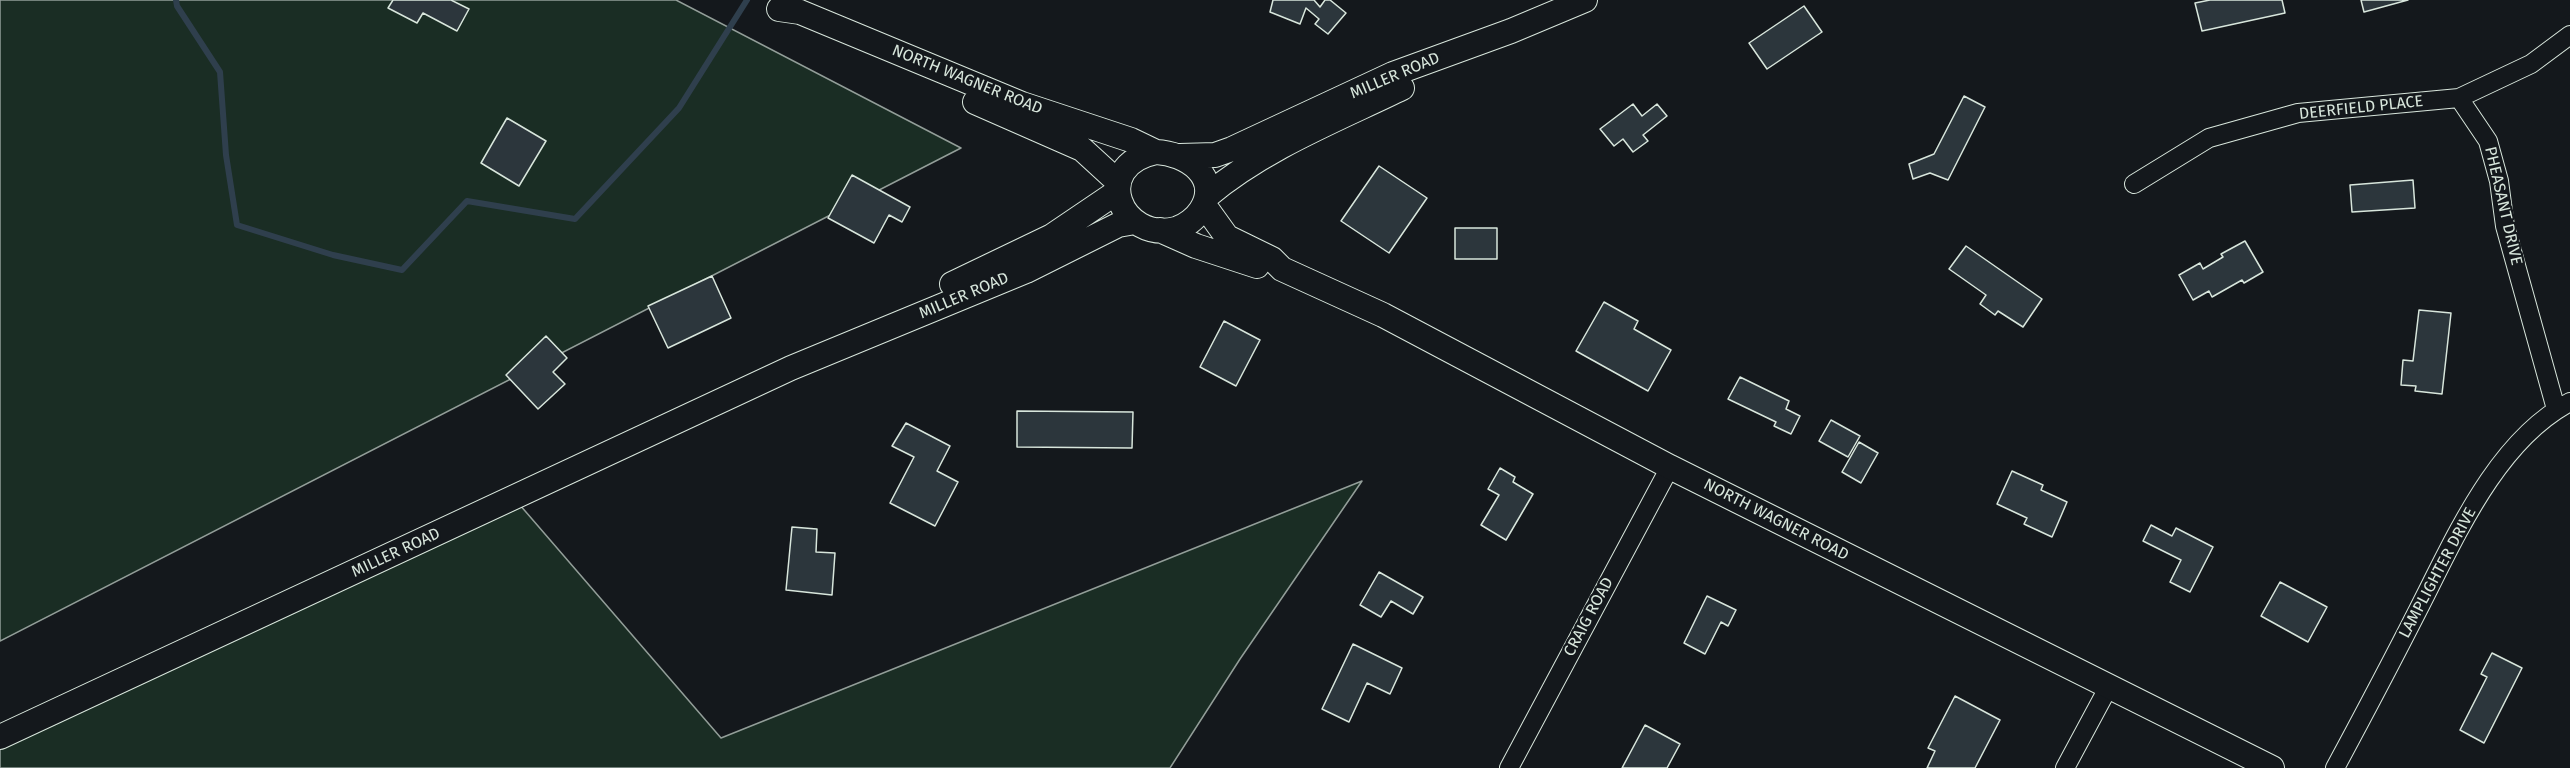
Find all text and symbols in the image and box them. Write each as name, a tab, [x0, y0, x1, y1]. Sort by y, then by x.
street label: NORTH WAGNER ROAD	[889, 41, 1045, 119]
street label: MILLER ROAD	[1347, 49, 1443, 103]
street label: DEERFIELD PLACE	[2298, 92, 2424, 124]
street label: PHEASANT DRIVE	[2480, 145, 2526, 267]
street label: MILLER ROAD	[916, 269, 1012, 323]
street label: NORTH WAGNER ROAD	[1700, 475, 1852, 565]
street label: LAMPLIGHTER DRIVE	[2395, 504, 2481, 642]
street label: MILLER ROAD	[349, 524, 443, 582]
street label: CRAIG ROAD	[1560, 574, 1618, 660]

